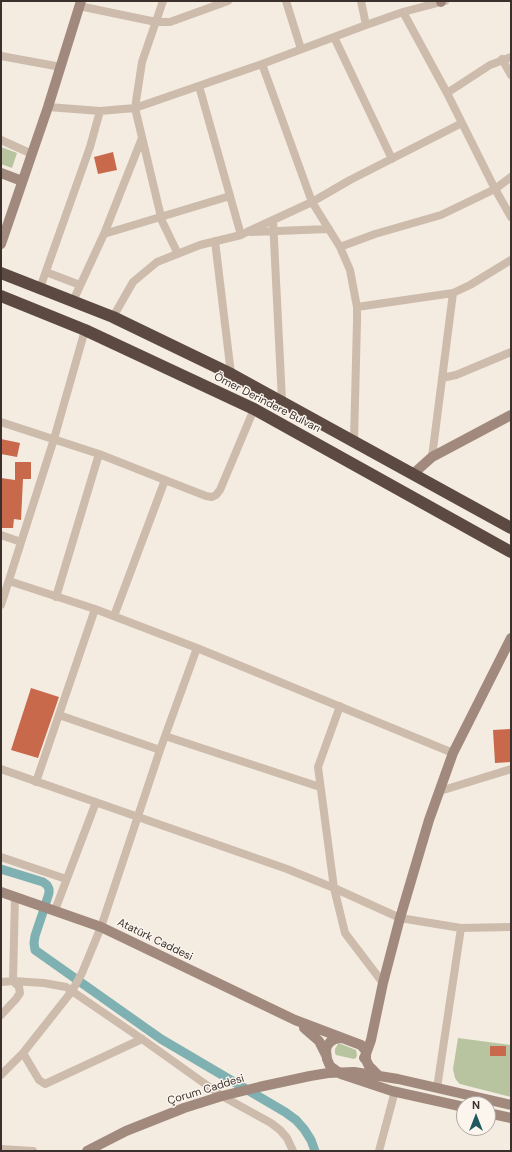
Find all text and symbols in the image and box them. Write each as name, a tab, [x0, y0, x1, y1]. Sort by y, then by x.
street label: Ömer Derindere Bulvarı	[211, 370, 323, 436]
street label: Atatürk Caddesi	[115, 916, 195, 964]
street label: Çorum Caddesi	[166, 1072, 246, 1108]
north arrow	[456, 1096, 496, 1136]
text: N	[472, 1098, 480, 1112]

